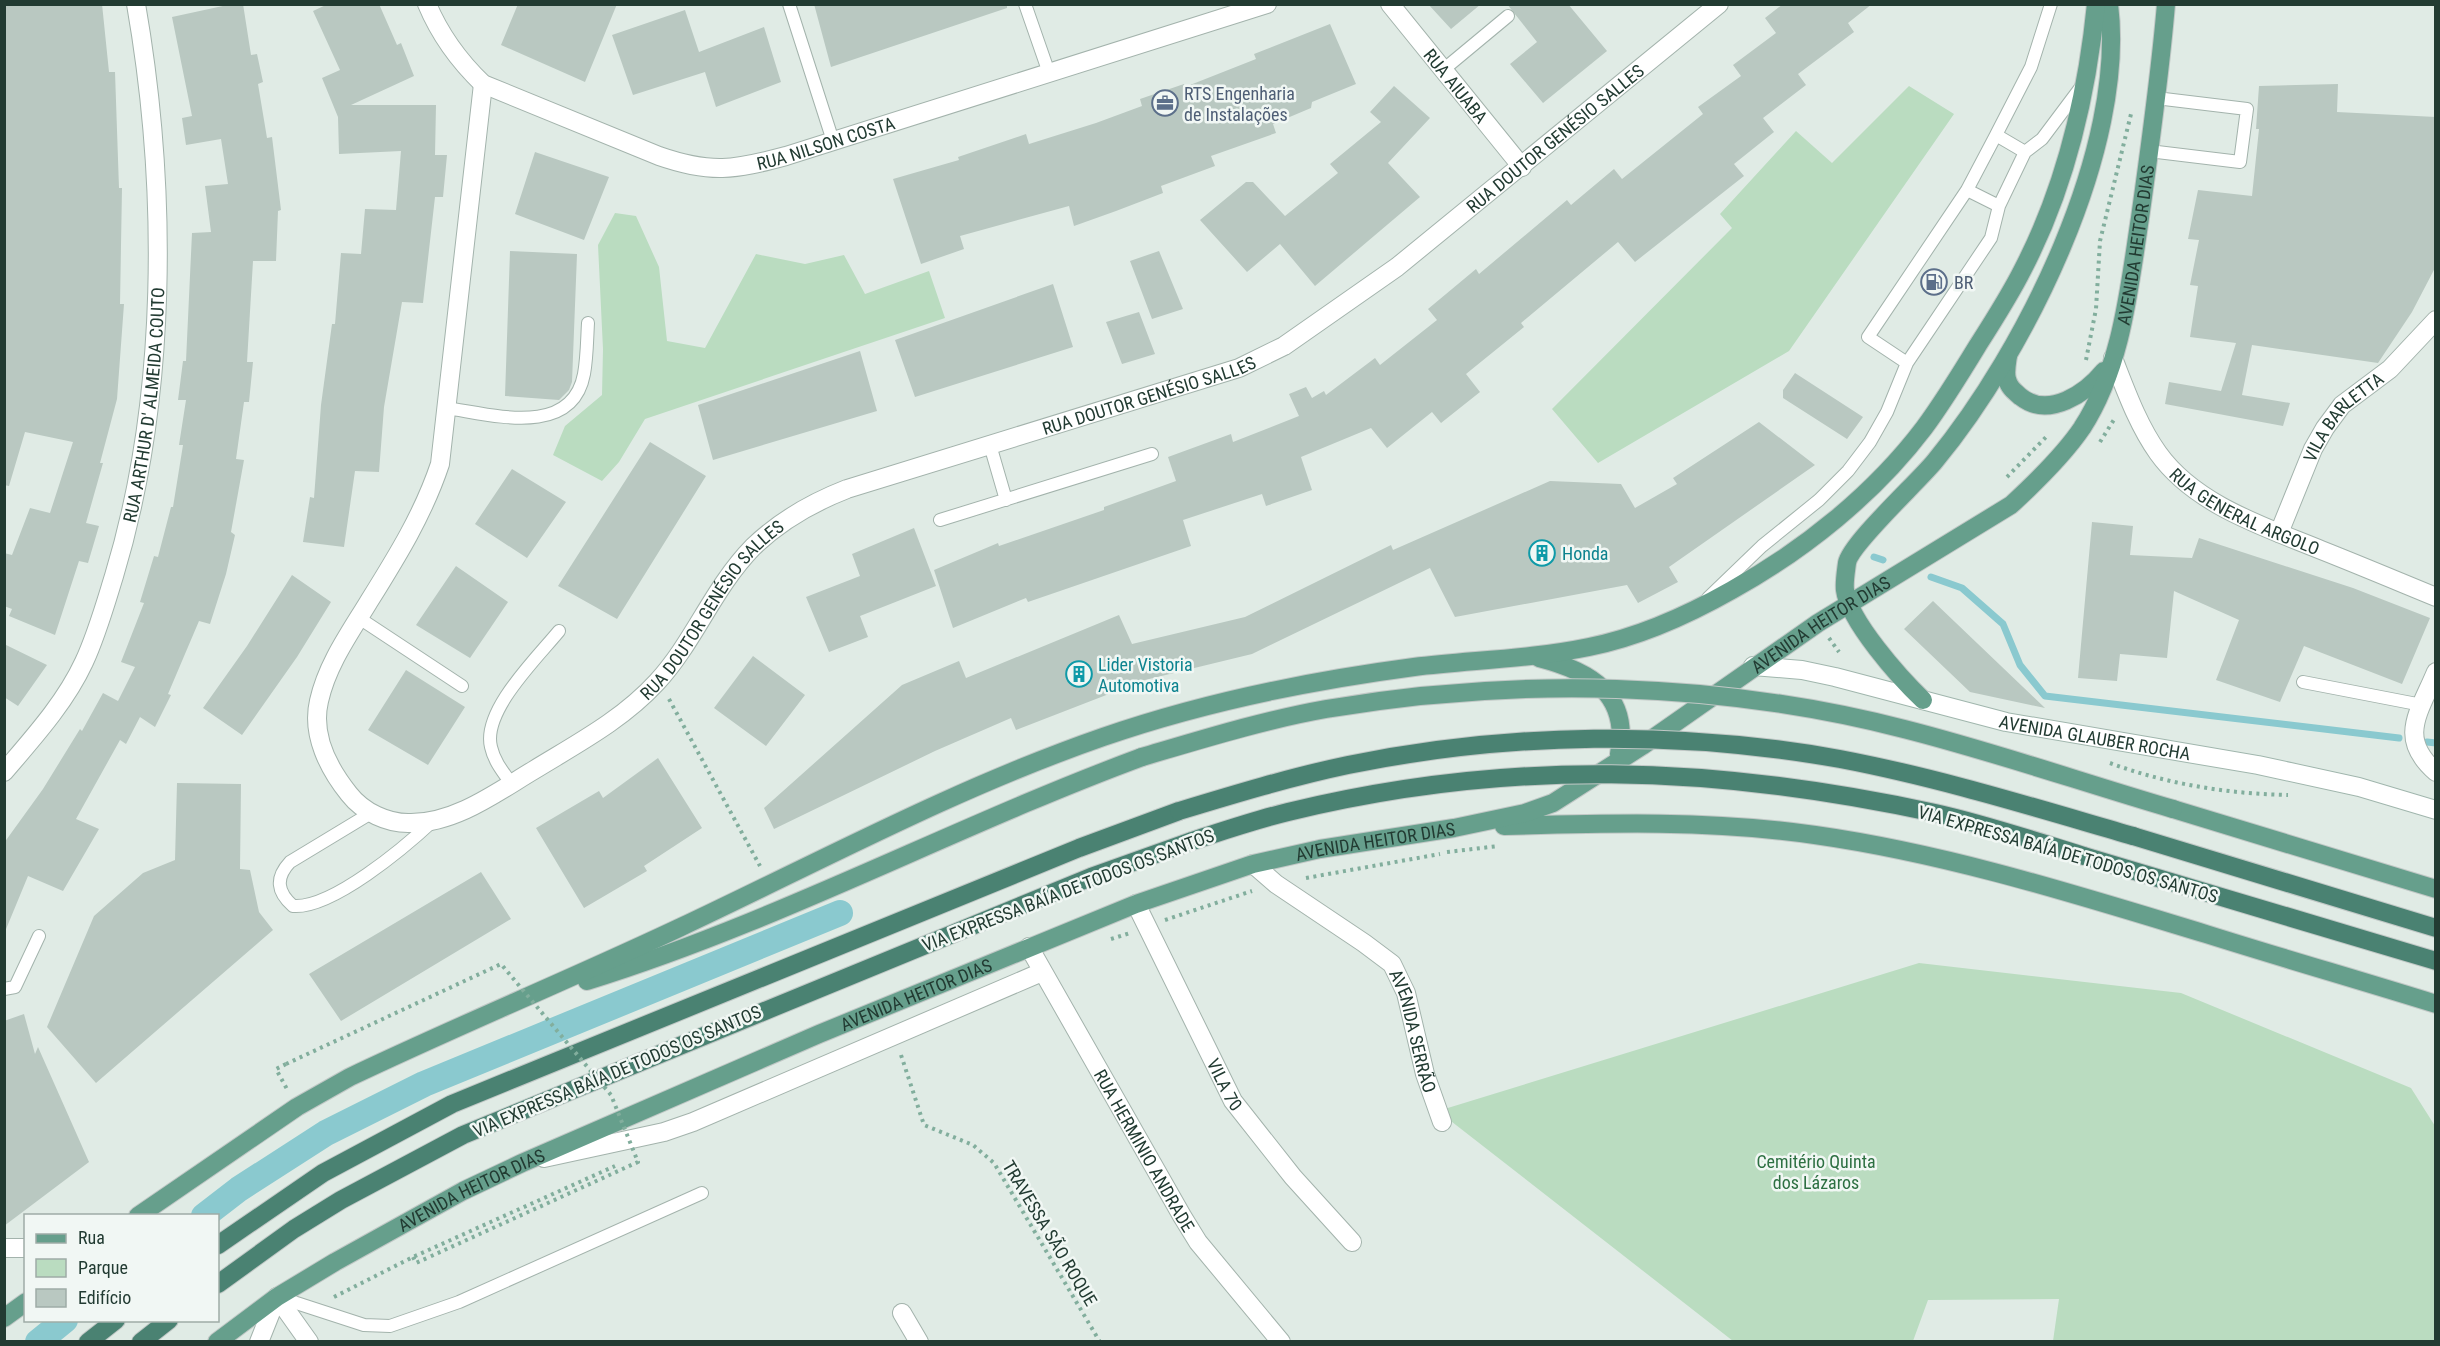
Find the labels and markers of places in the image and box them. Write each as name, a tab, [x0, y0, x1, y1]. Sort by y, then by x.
place label: RTS Engenharia de Instalações	[1184, 83, 1295, 125]
office icon: RTS Engenharia de Instalações	[1150, 88, 1180, 118]
fuel station icon: BR	[1919, 267, 1949, 297]
place label: BR	[1954, 272, 1974, 293]
building icon: Honda	[1527, 538, 1557, 568]
place label: Honda	[1562, 543, 1608, 564]
place label: Lider Vistoria Automotiva	[1098, 654, 1193, 696]
building icon: Lider Vistoria Automotiva	[1064, 659, 1094, 689]

